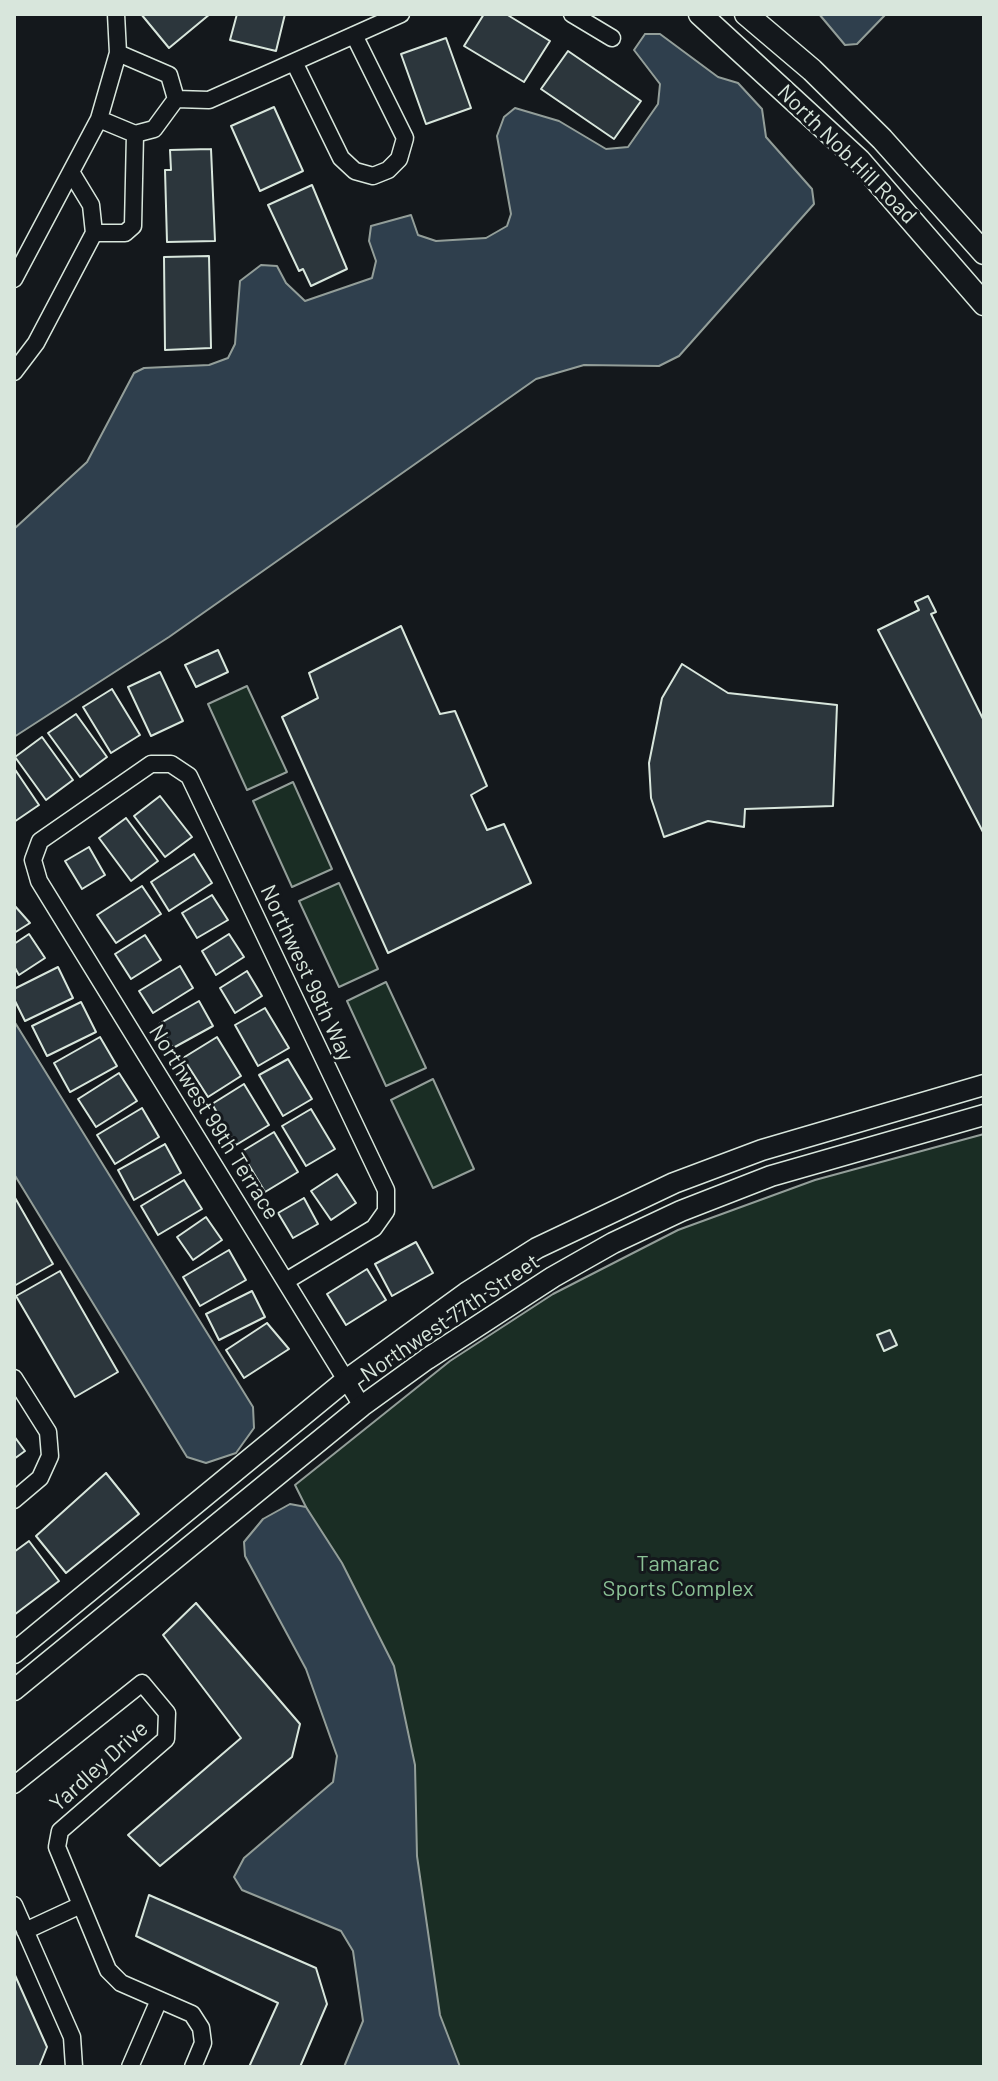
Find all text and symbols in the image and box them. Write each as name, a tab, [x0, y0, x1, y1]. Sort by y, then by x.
street label: North Nob Hill Road	[772, 79, 922, 229]
street label: Northwest 99th Way	[255, 881, 359, 1065]
street label: Northwest 99th Terrace	[143, 1020, 285, 1224]
street label: Northwest 77th Street	[356, 1248, 544, 1388]
park label: Tamarac Sports Complex	[603, 1551, 753, 1602]
street label: Yardley Drive	[45, 1715, 153, 1817]

